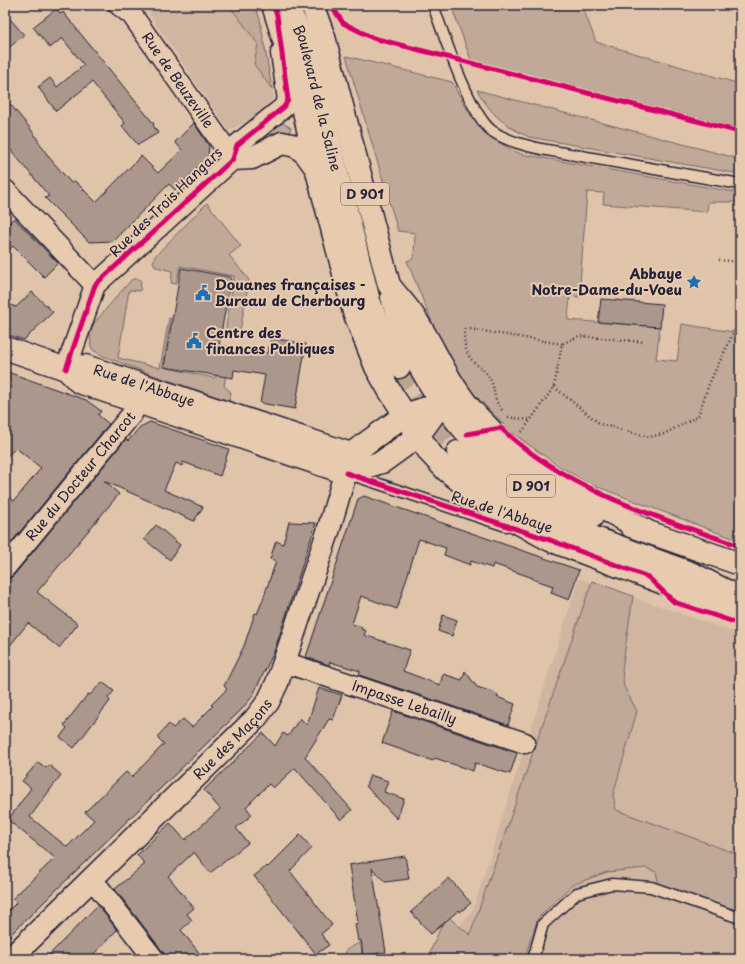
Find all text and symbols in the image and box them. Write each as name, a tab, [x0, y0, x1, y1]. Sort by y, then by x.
street label: Boulevard de la Saline	[288, 21, 347, 174]
street label: Rue de Beuzeville	[137, 28, 219, 132]
street label: Rue des Trois Hangars	[104, 142, 227, 261]
road number: D 901	[341, 183, 389, 205]
place label: Abbaye Notre-Dame-du-Voeu	[531, 263, 682, 300]
place icon: Abbaye Notre-Dame-du-Voeu	[685, 273, 703, 291]
place label: Douanes françaises - Bureau de Cherbourg	[215, 274, 366, 311]
public building icon: Douanes françaises - Bureau de Cherbourg	[194, 284, 212, 302]
place label: Centre des finances Publiques	[206, 322, 335, 359]
public building icon: Centre des finances Publiques	[185, 332, 203, 350]
street label: Rue de l'Abbaye	[91, 359, 198, 412]
street label: Rue du Docteur Charcot	[21, 406, 140, 545]
road number: D 901	[507, 475, 555, 497]
street label: Rue de l'Abbaye	[449, 485, 556, 538]
street label: Impasse Lebailly	[349, 675, 460, 729]
street label: Rue des Maçons	[188, 694, 277, 784]

